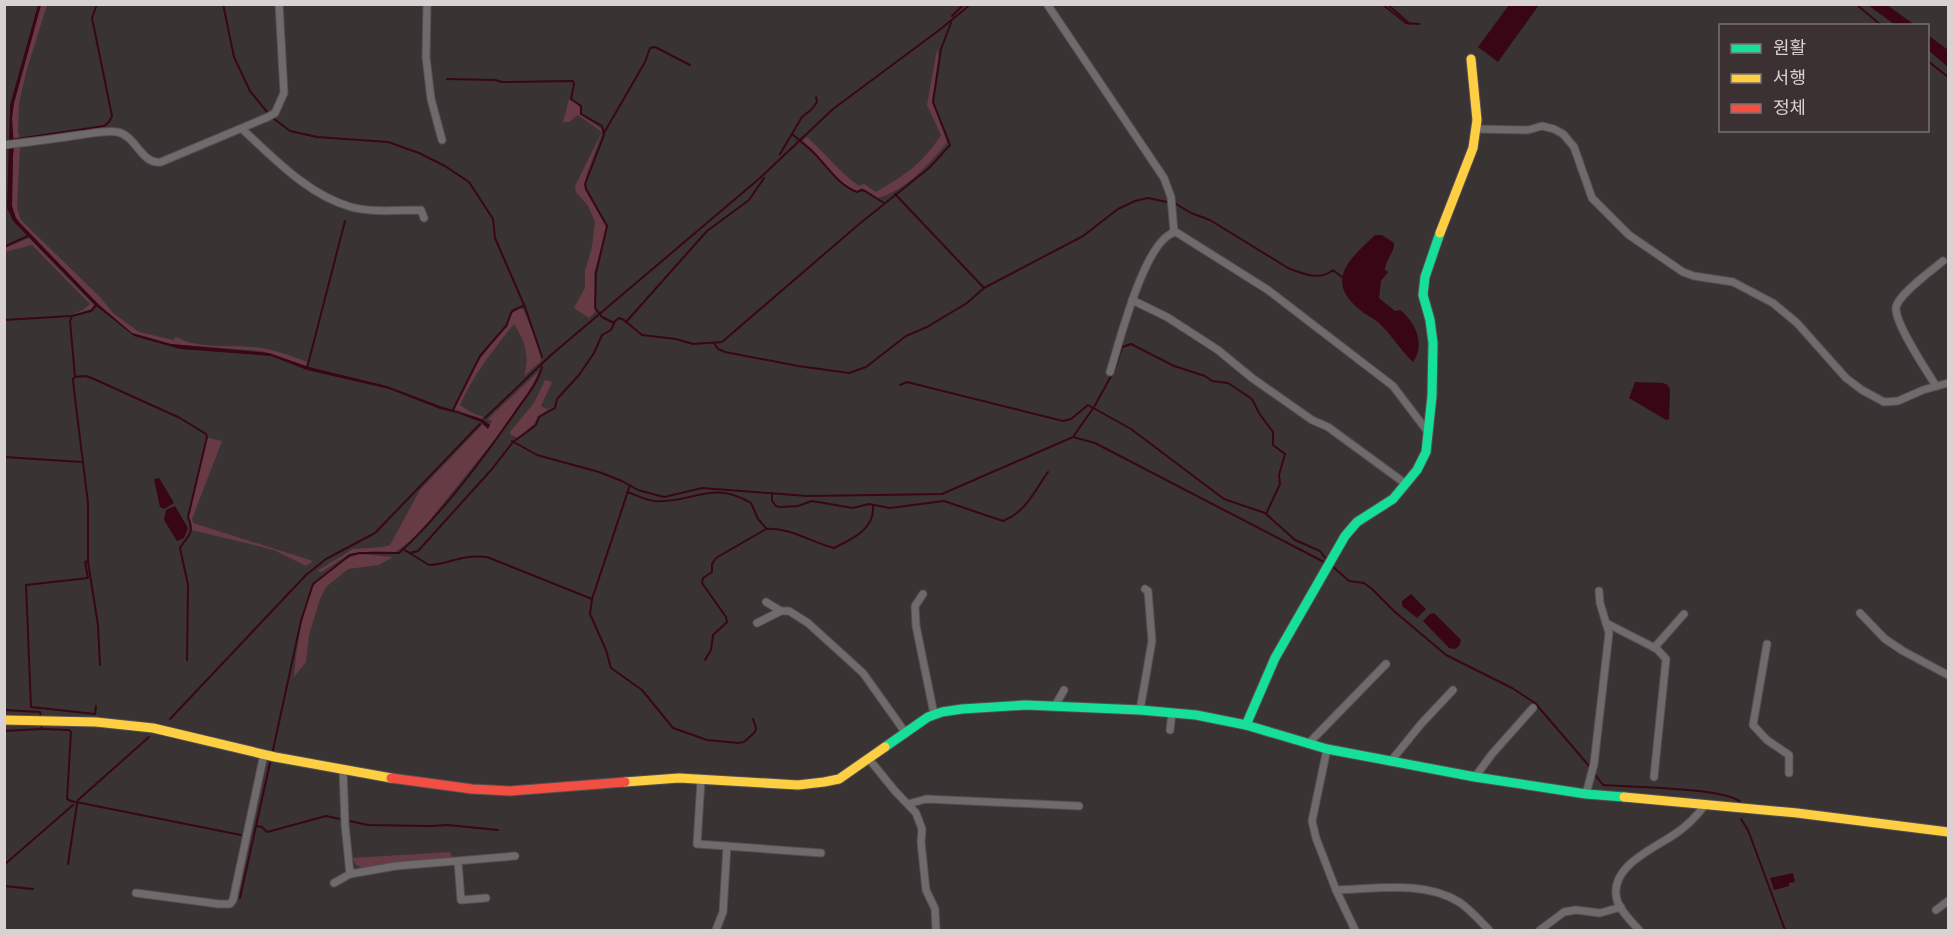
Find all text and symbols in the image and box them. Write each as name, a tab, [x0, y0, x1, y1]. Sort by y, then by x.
legend	[1719, 24, 1929, 132]
text: 원활	[1773, 37, 1806, 58]
text: 서행	[1773, 67, 1806, 88]
text: 정체	[1773, 97, 1806, 118]

